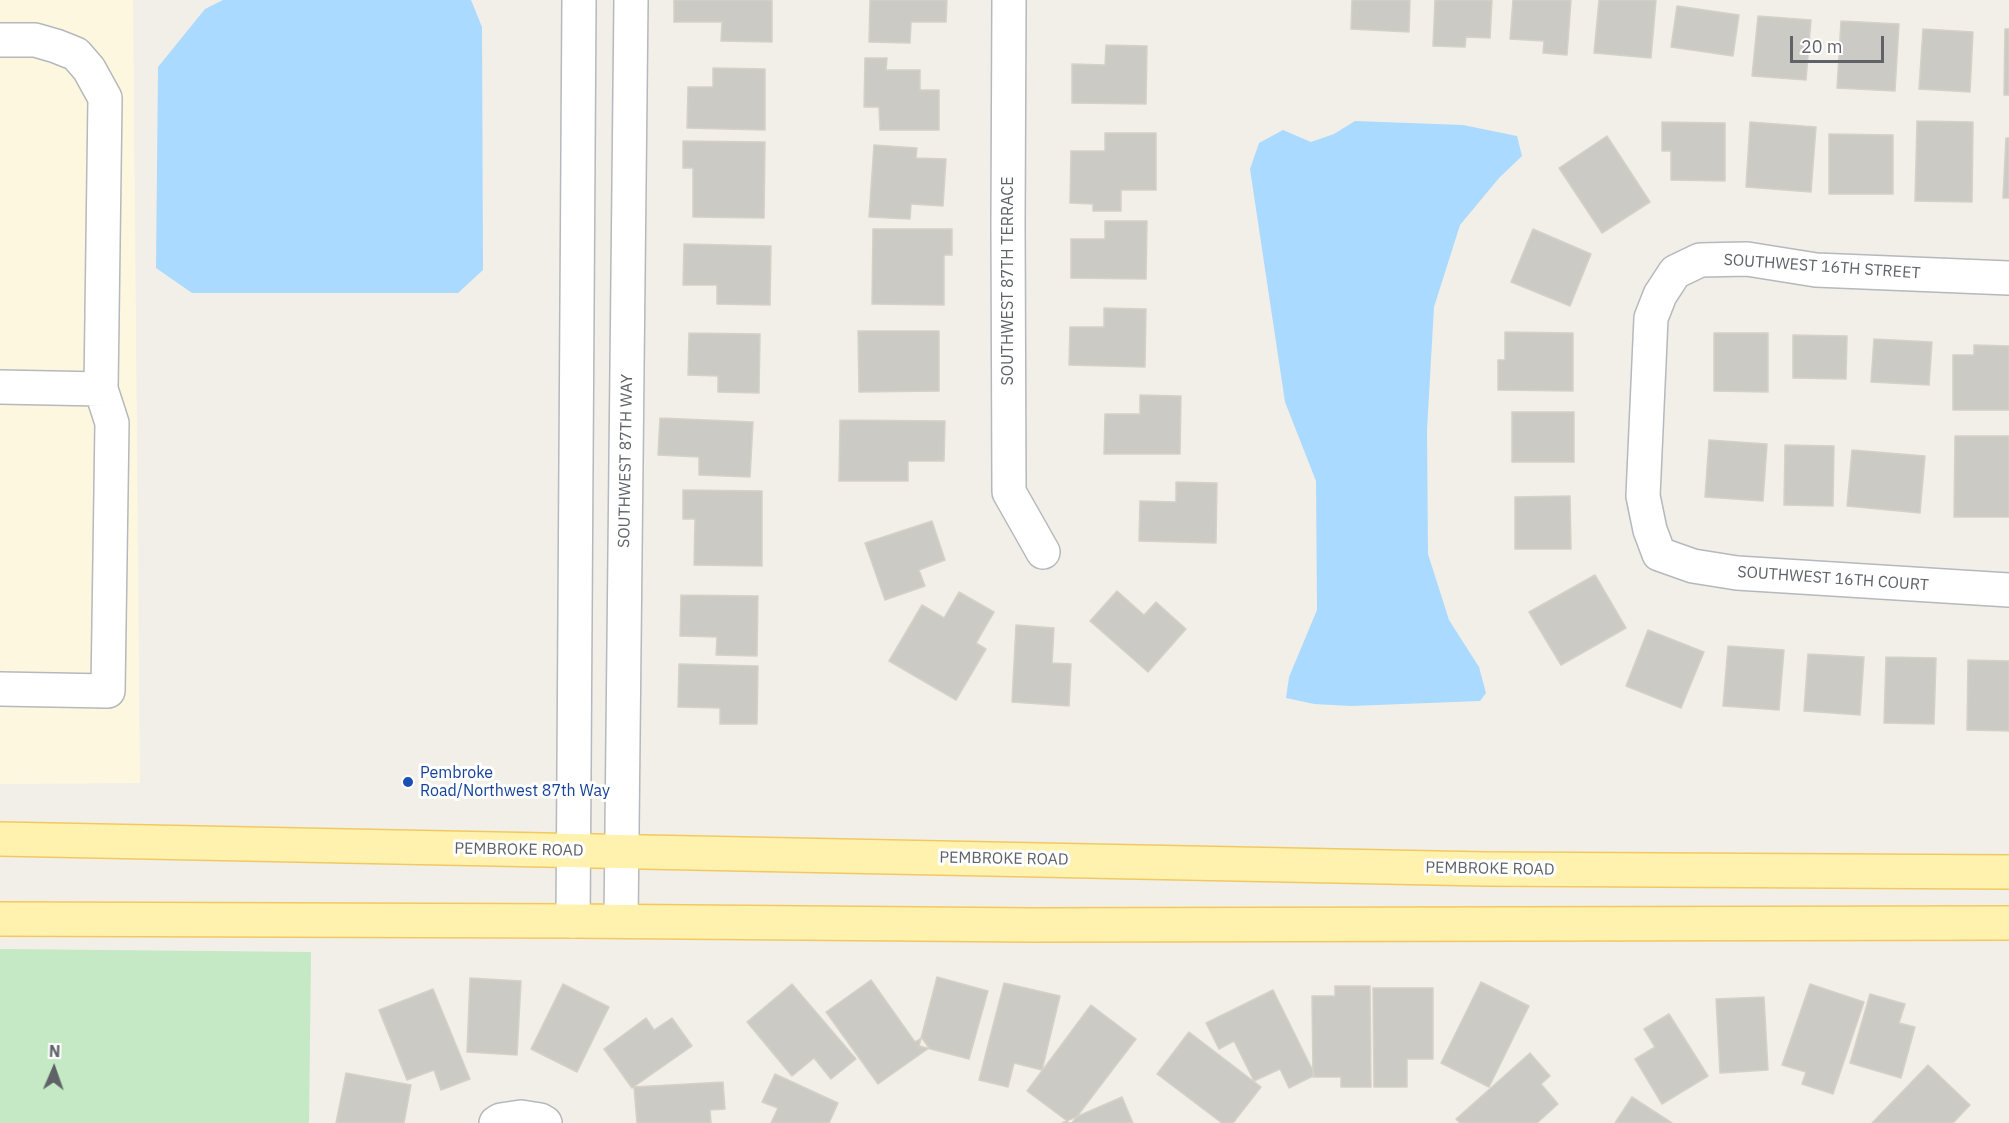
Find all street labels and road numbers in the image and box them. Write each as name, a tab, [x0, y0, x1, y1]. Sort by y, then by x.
street label: SOUTHWEST 87TH TERRACE	[998, 176, 1018, 386]
street label: SOUTHWEST 16TH STREET	[1723, 251, 1921, 283]
street label: SOUTHWEST 87TH WAY	[615, 374, 637, 548]
street label: SOUTHWEST 16TH COURT	[1737, 563, 1929, 595]
street label: PEMBROKE ROAD	[454, 839, 584, 861]
street label: PEMBROKE ROAD	[939, 848, 1069, 870]
street label: PEMBROKE ROAD	[1425, 858, 1555, 880]

